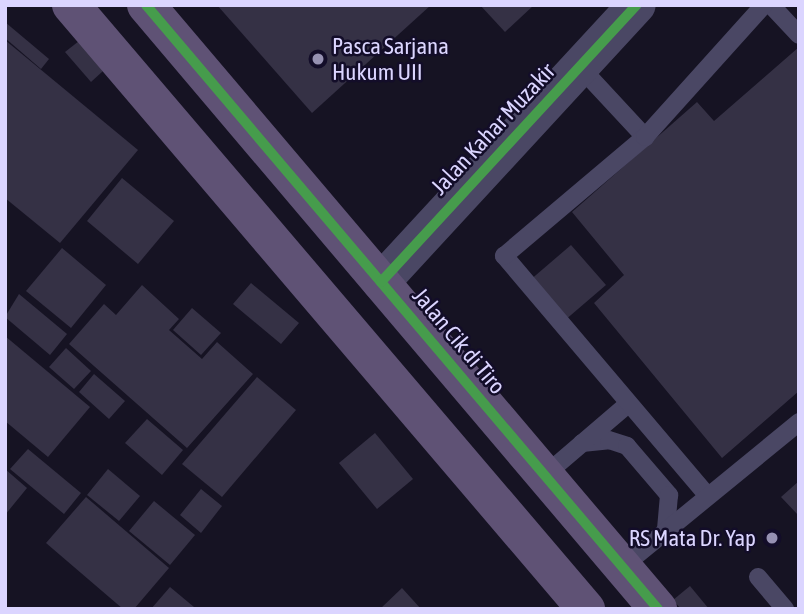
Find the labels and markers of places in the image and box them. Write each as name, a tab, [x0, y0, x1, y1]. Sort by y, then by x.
place label: Pasca Sarjana Hukum UII	[332, 32, 449, 86]
marker: Pasca Sarjana Hukum UII	[310, 51, 326, 67]
place label: RS Mata Dr. Yap	[629, 524, 756, 552]
marker: RS Mata Dr. Yap	[762, 528, 782, 548]

